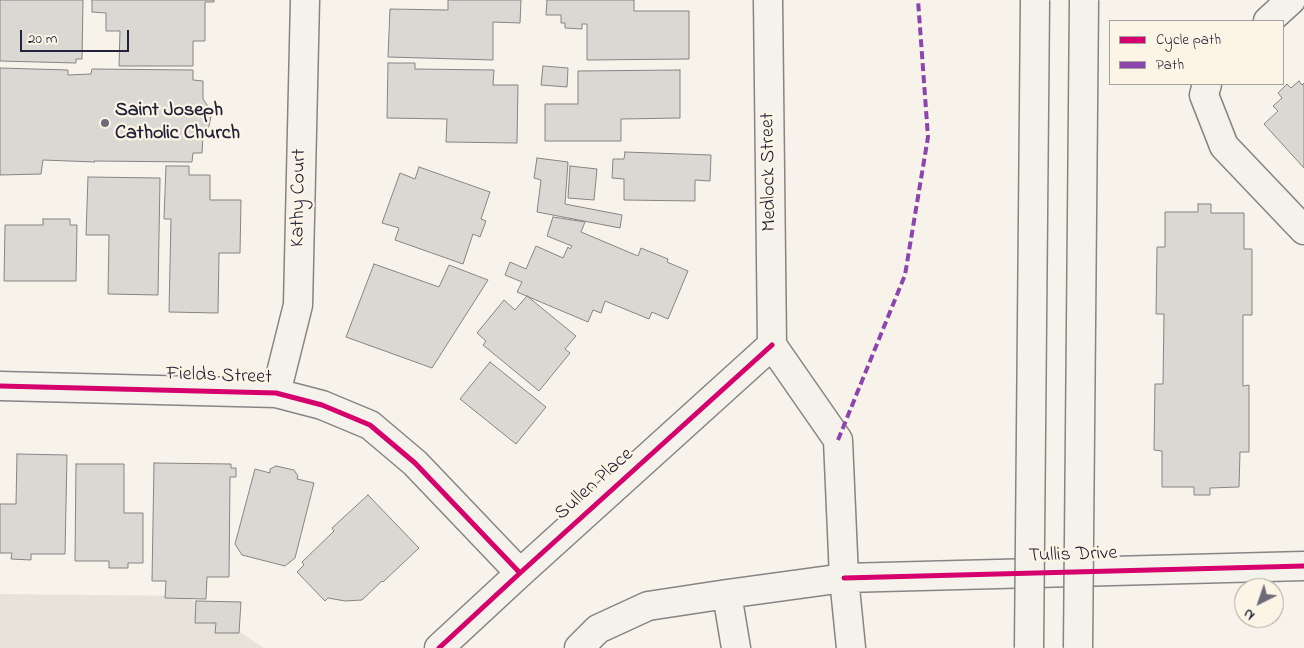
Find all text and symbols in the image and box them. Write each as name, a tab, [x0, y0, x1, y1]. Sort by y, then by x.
scale bar	[22, 20, 131, 52]
legend	[1109, 20, 1284, 85]
text: 20 m	[28, 28, 57, 50]
text: Cycle path	[1156, 29, 1221, 51]
text: Path	[1156, 54, 1184, 76]
place label: Saint Joseph Catholic Church	[115, 100, 240, 147]
street label: Medlock Street	[757, 112, 783, 232]
marker: Saint Joseph Catholic Church	[99, 117, 111, 129]
street label: Kathy Court	[287, 149, 313, 247]
street label: Fields Street	[166, 363, 272, 391]
street label: Sullen Place	[551, 444, 639, 526]
street label: Tullis Drive	[1028, 542, 1118, 570]
north arrow	[1234, 578, 1284, 628]
text: N	[1239, 603, 1260, 625]

